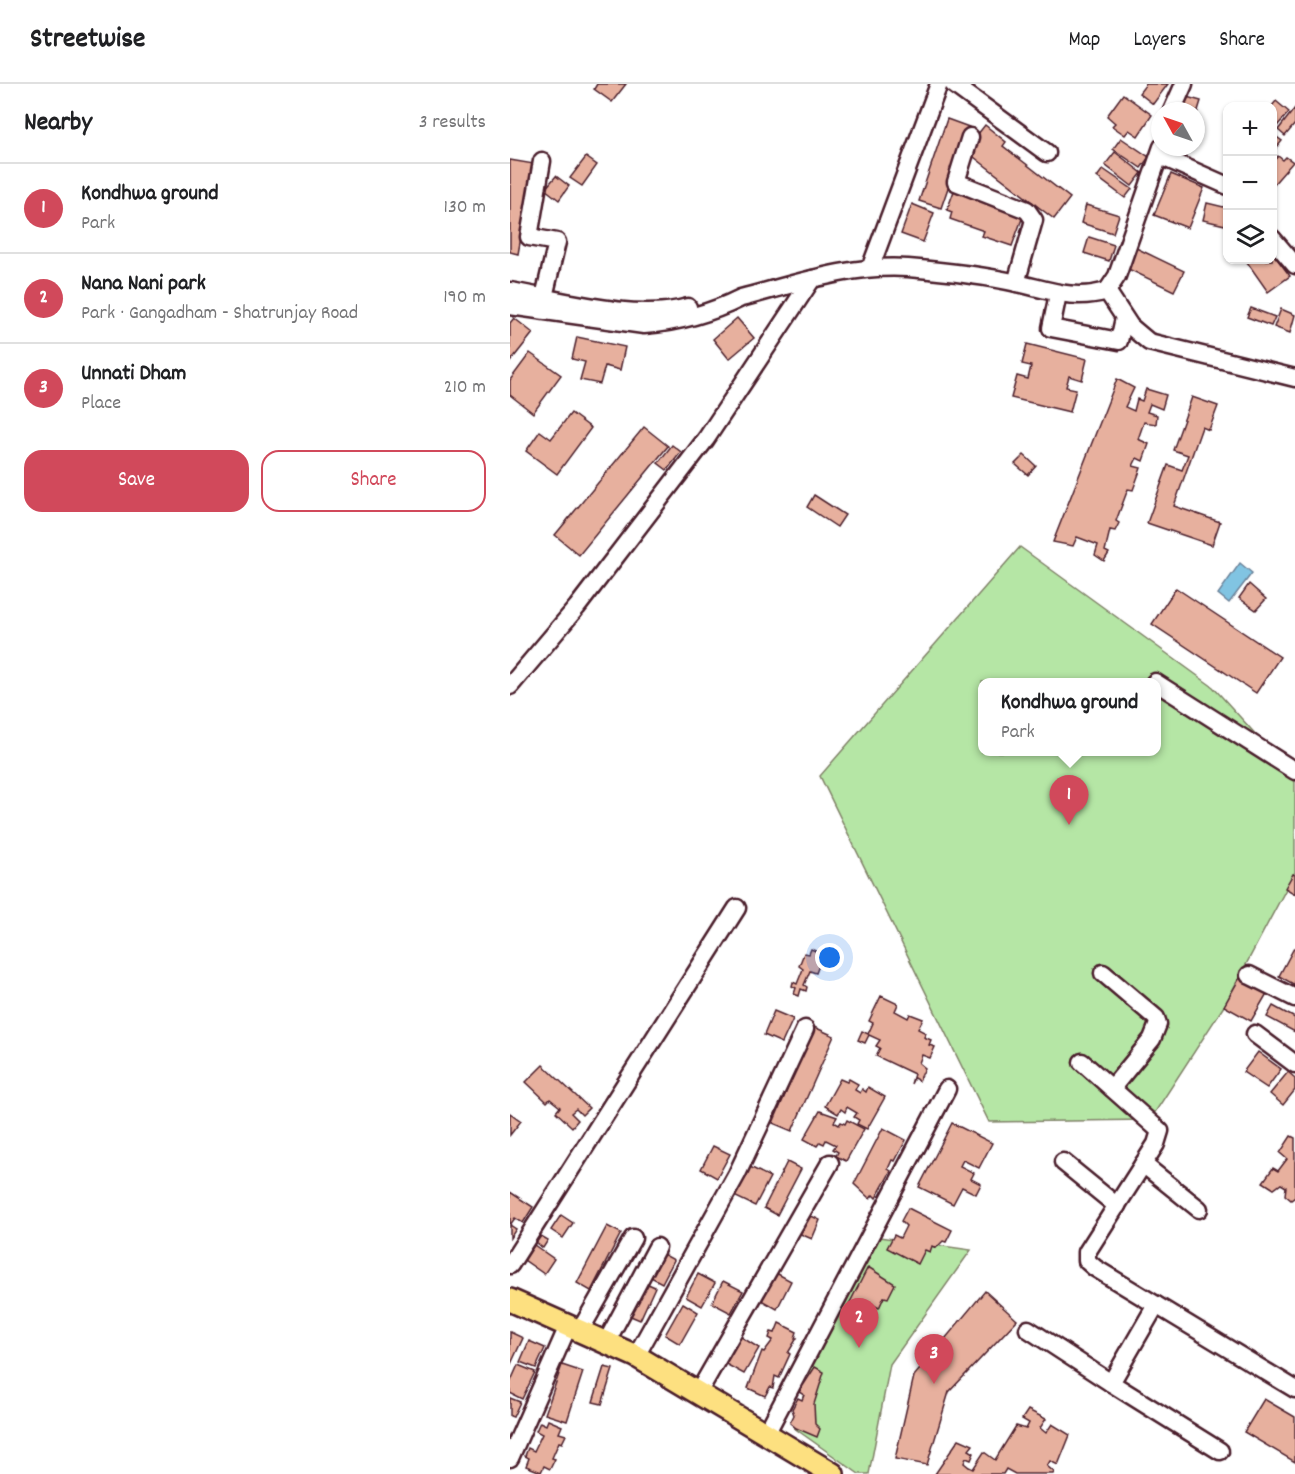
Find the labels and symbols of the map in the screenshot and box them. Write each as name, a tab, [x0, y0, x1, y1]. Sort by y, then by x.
north arrow	[1151, 102, 1205, 156]
pin: 1	[1050, 776, 1088, 825]
your location	[815, 943, 844, 972]
pin: 2	[840, 1298, 878, 1348]
pin: 3	[914, 1334, 954, 1384]

